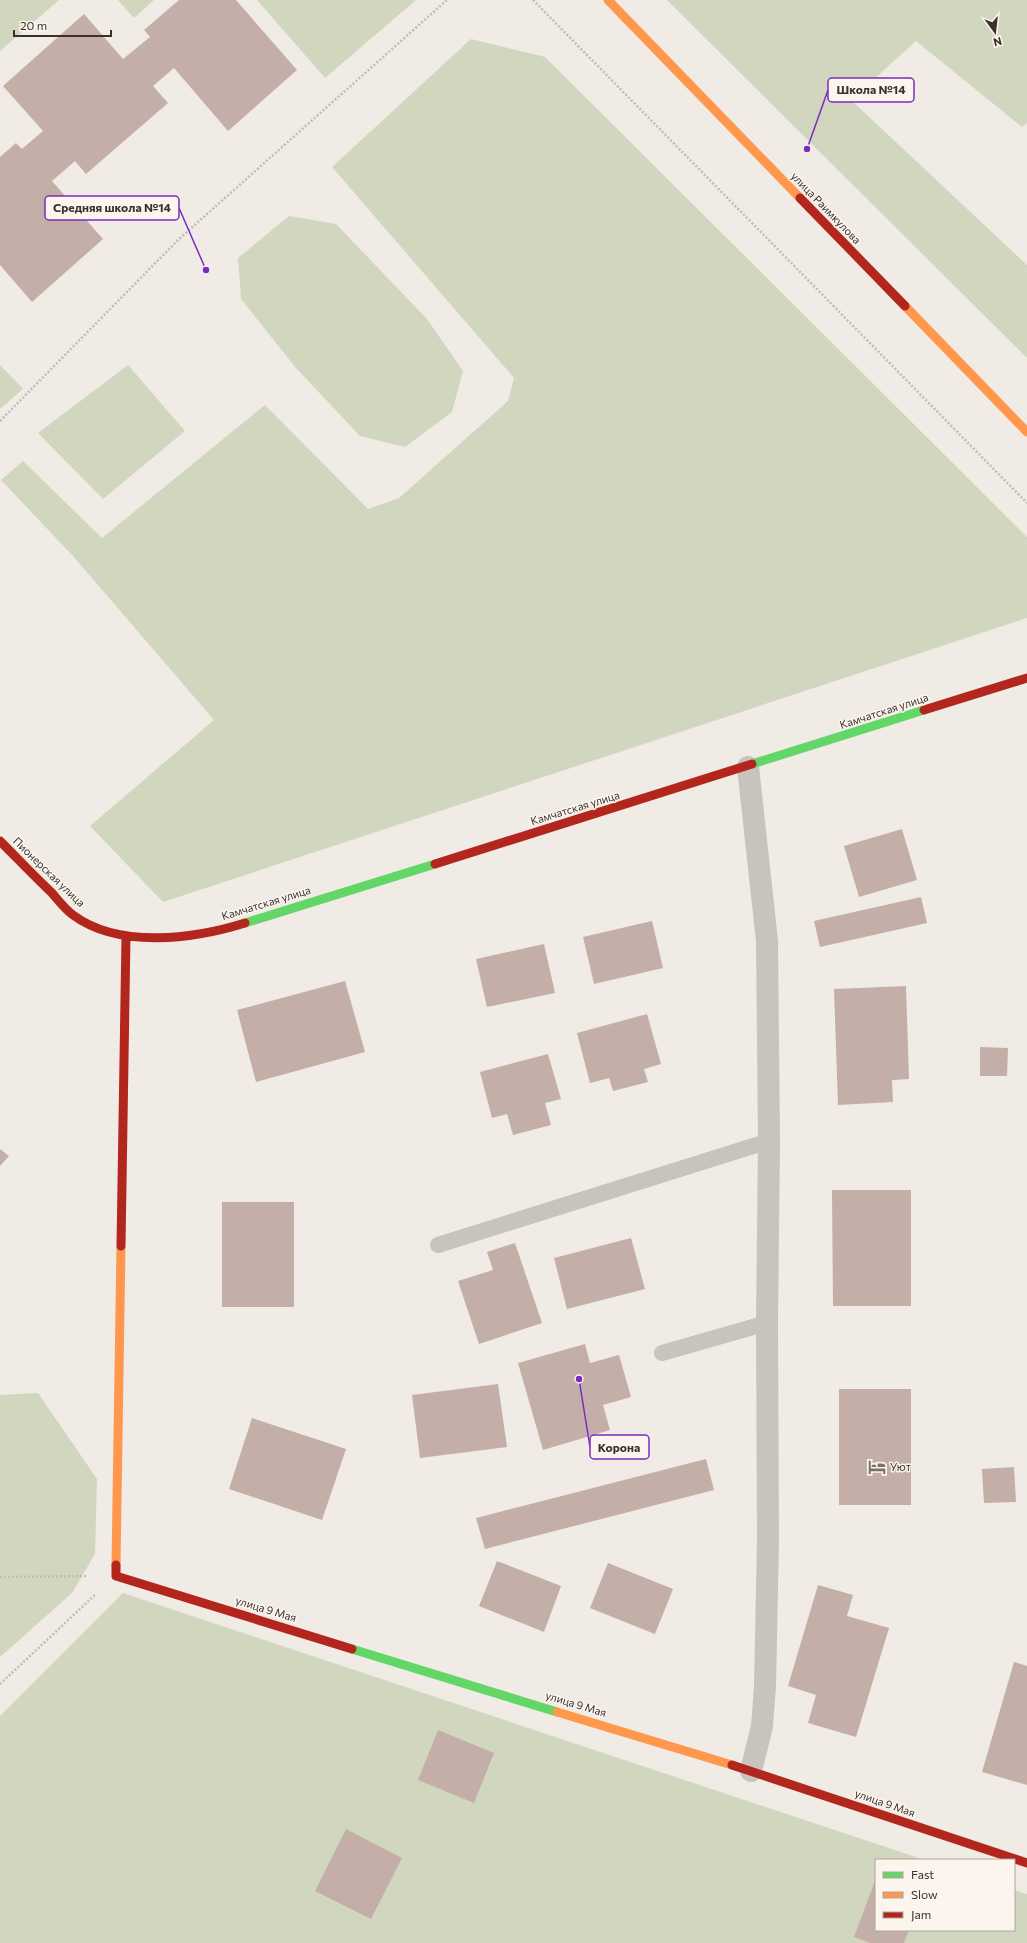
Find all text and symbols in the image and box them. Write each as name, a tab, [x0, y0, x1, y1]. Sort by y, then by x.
scale bar	[14, 12, 111, 38]
north arrow	[975, 12, 1015, 52]
text: 20 m	[20, 18, 47, 32]
text: N	[992, 35, 1003, 49]
callout: Школа №14	[828, 78, 914, 102]
text: Школа №14	[836, 82, 906, 96]
street label: улица Раимкулова	[789, 169, 864, 246]
callout: Средняя школа №14	[45, 196, 179, 220]
text: Средняя школа №14	[53, 200, 172, 214]
street label: Камчатская улица	[838, 690, 930, 731]
street label: Камчатская улица	[529, 788, 621, 827]
street label: Пионерская улица	[11, 834, 88, 909]
street label: Камчатская улица	[220, 883, 312, 922]
callout: Корона	[590, 1435, 649, 1459]
text: Корона	[598, 1440, 640, 1454]
hotel icon: Уют	[867, 1457, 887, 1477]
place label: Уют	[890, 1460, 911, 1473]
street label: улица 9 Мая	[234, 1593, 298, 1624]
street label: улица 9 Мая	[544, 1688, 608, 1719]
street label: улица 9 Мая	[853, 1786, 917, 1819]
legend	[875, 1859, 1015, 1931]
text: Fast	[911, 1867, 934, 1881]
text: Slow	[911, 1887, 938, 1901]
text: Jam	[911, 1907, 931, 1922]

